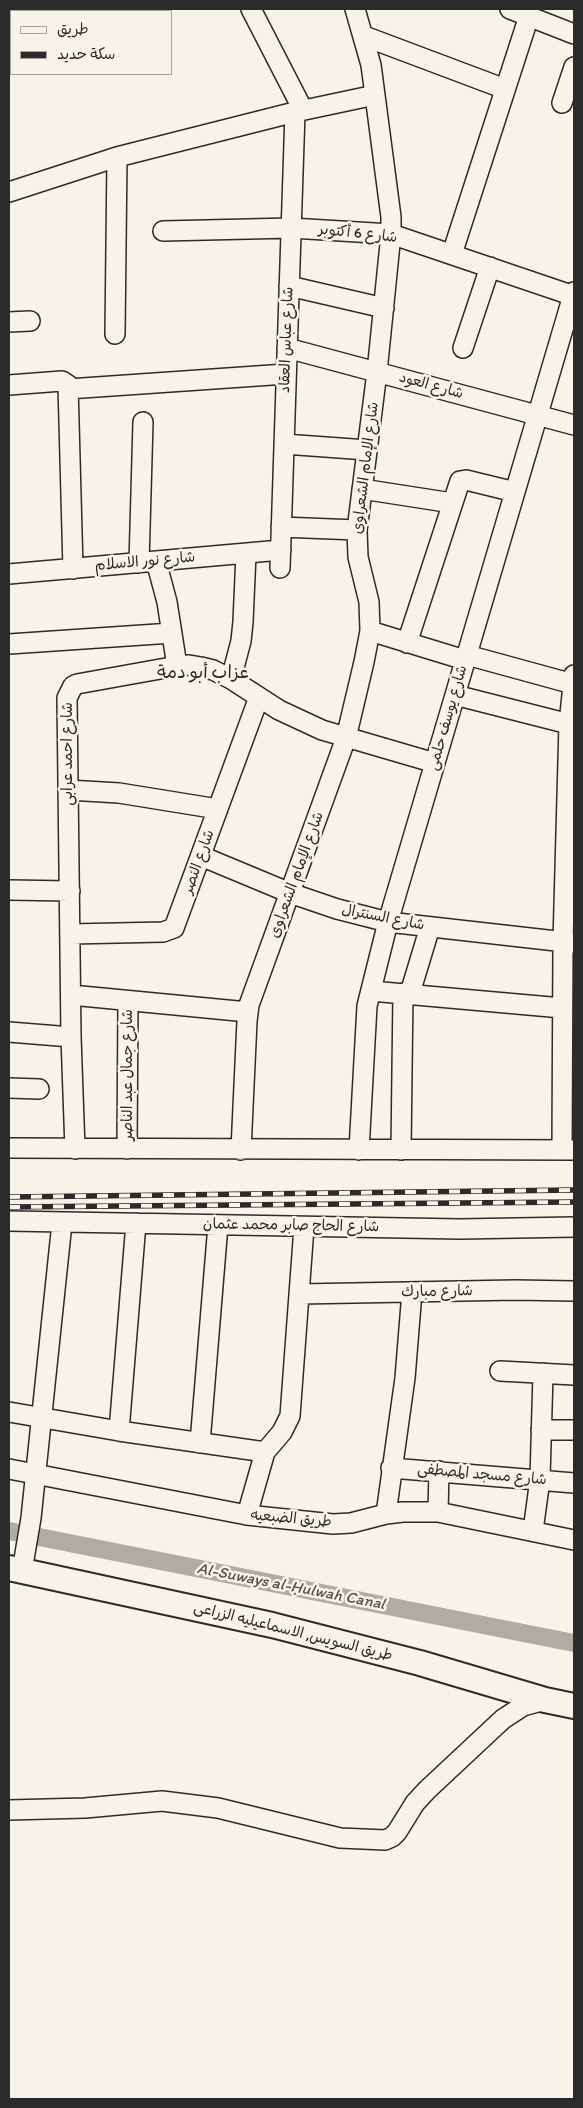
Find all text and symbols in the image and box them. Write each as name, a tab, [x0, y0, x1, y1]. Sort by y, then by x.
legend	[10, 10, 172, 75]
text: طريق	[57, 20, 89, 38]
text: سكة حديد	[57, 45, 115, 63]
street label: شارع 6 أكتوبر	[318, 221, 398, 247]
street label: شارع عباس العقاد	[276, 286, 298, 394]
street label: شارع العود	[397, 369, 465, 403]
street label: شارع الإمام الشعراوى	[349, 401, 383, 535]
street label: شارع نور الاسلام	[94, 549, 196, 575]
district label: عزاب أبو دمة	[157, 662, 249, 684]
street label: شارع يوسف حلمى	[424, 663, 472, 773]
street label: شارع احمد عرابى	[59, 702, 77, 806]
street label: شارع الإمام الشعراوى	[266, 809, 328, 941]
street label: شارع النصر	[179, 827, 219, 897]
street label: شارع السنترال	[340, 901, 426, 935]
street label: شارع جمال عبد الناصر	[119, 1009, 137, 1141]
street label: شارع الحاج صابر محمد عثمان	[203, 1215, 379, 1237]
street label: شارع مبارك	[401, 1282, 473, 1302]
street label: شارع مسجد المصطفى	[417, 1460, 547, 1490]
street label: طريق الضبعيه	[250, 1506, 332, 1532]
water label: Al-Suways al-Ḥulwah Canal	[195, 1559, 387, 1615]
street label: طريق السويس, الاسماعيليه الزراعى	[192, 1599, 394, 1665]

